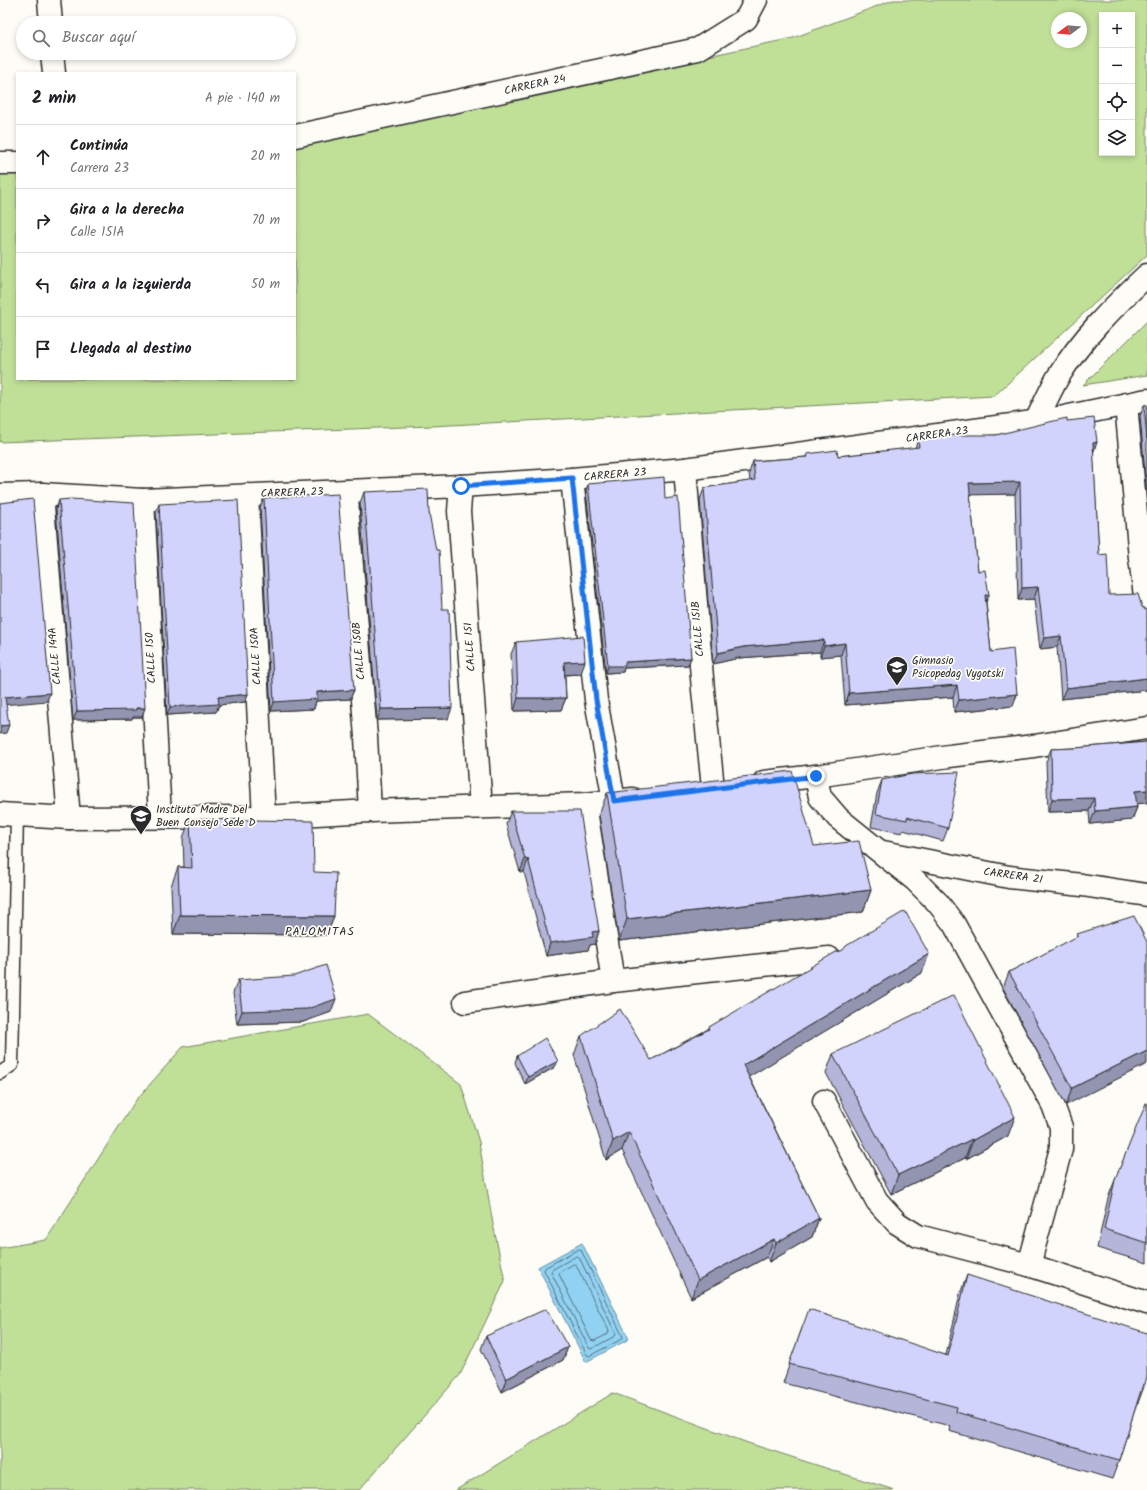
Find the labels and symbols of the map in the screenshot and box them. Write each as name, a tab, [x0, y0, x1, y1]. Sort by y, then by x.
north arrow	[1051, 12, 1087, 48]
street label: CARRERA 24	[503, 70, 567, 100]
street label: CARRERA 23	[905, 422, 969, 448]
street label: CARRERA 23	[583, 463, 647, 487]
route start	[452, 477, 470, 495]
street label: CARRERA 23	[260, 483, 324, 503]
street label: CALLE 151B	[687, 600, 709, 658]
street label: CALLE 150B	[348, 621, 370, 681]
street label: CALLE 151	[459, 622, 481, 672]
street label: CALLE 149A	[43, 626, 66, 686]
street label: CALLE 150A	[245, 626, 266, 685]
street label: CALLE 150	[141, 632, 161, 684]
place label: Gimnasio Psicopedag Vygotski	[912, 652, 1004, 683]
school or university icon: Gimnasio Psicopedag Vygotski	[884, 654, 910, 687]
route end	[807, 767, 825, 785]
place label: Instituto Madre Del Buen Consejo Sede D	[156, 801, 256, 832]
school or university icon: Instituto Madre Del Buen Consejo Sede D	[128, 803, 154, 836]
street label: CARRERA 21	[982, 863, 1044, 889]
district label: PALOMITAS	[285, 922, 355, 941]

